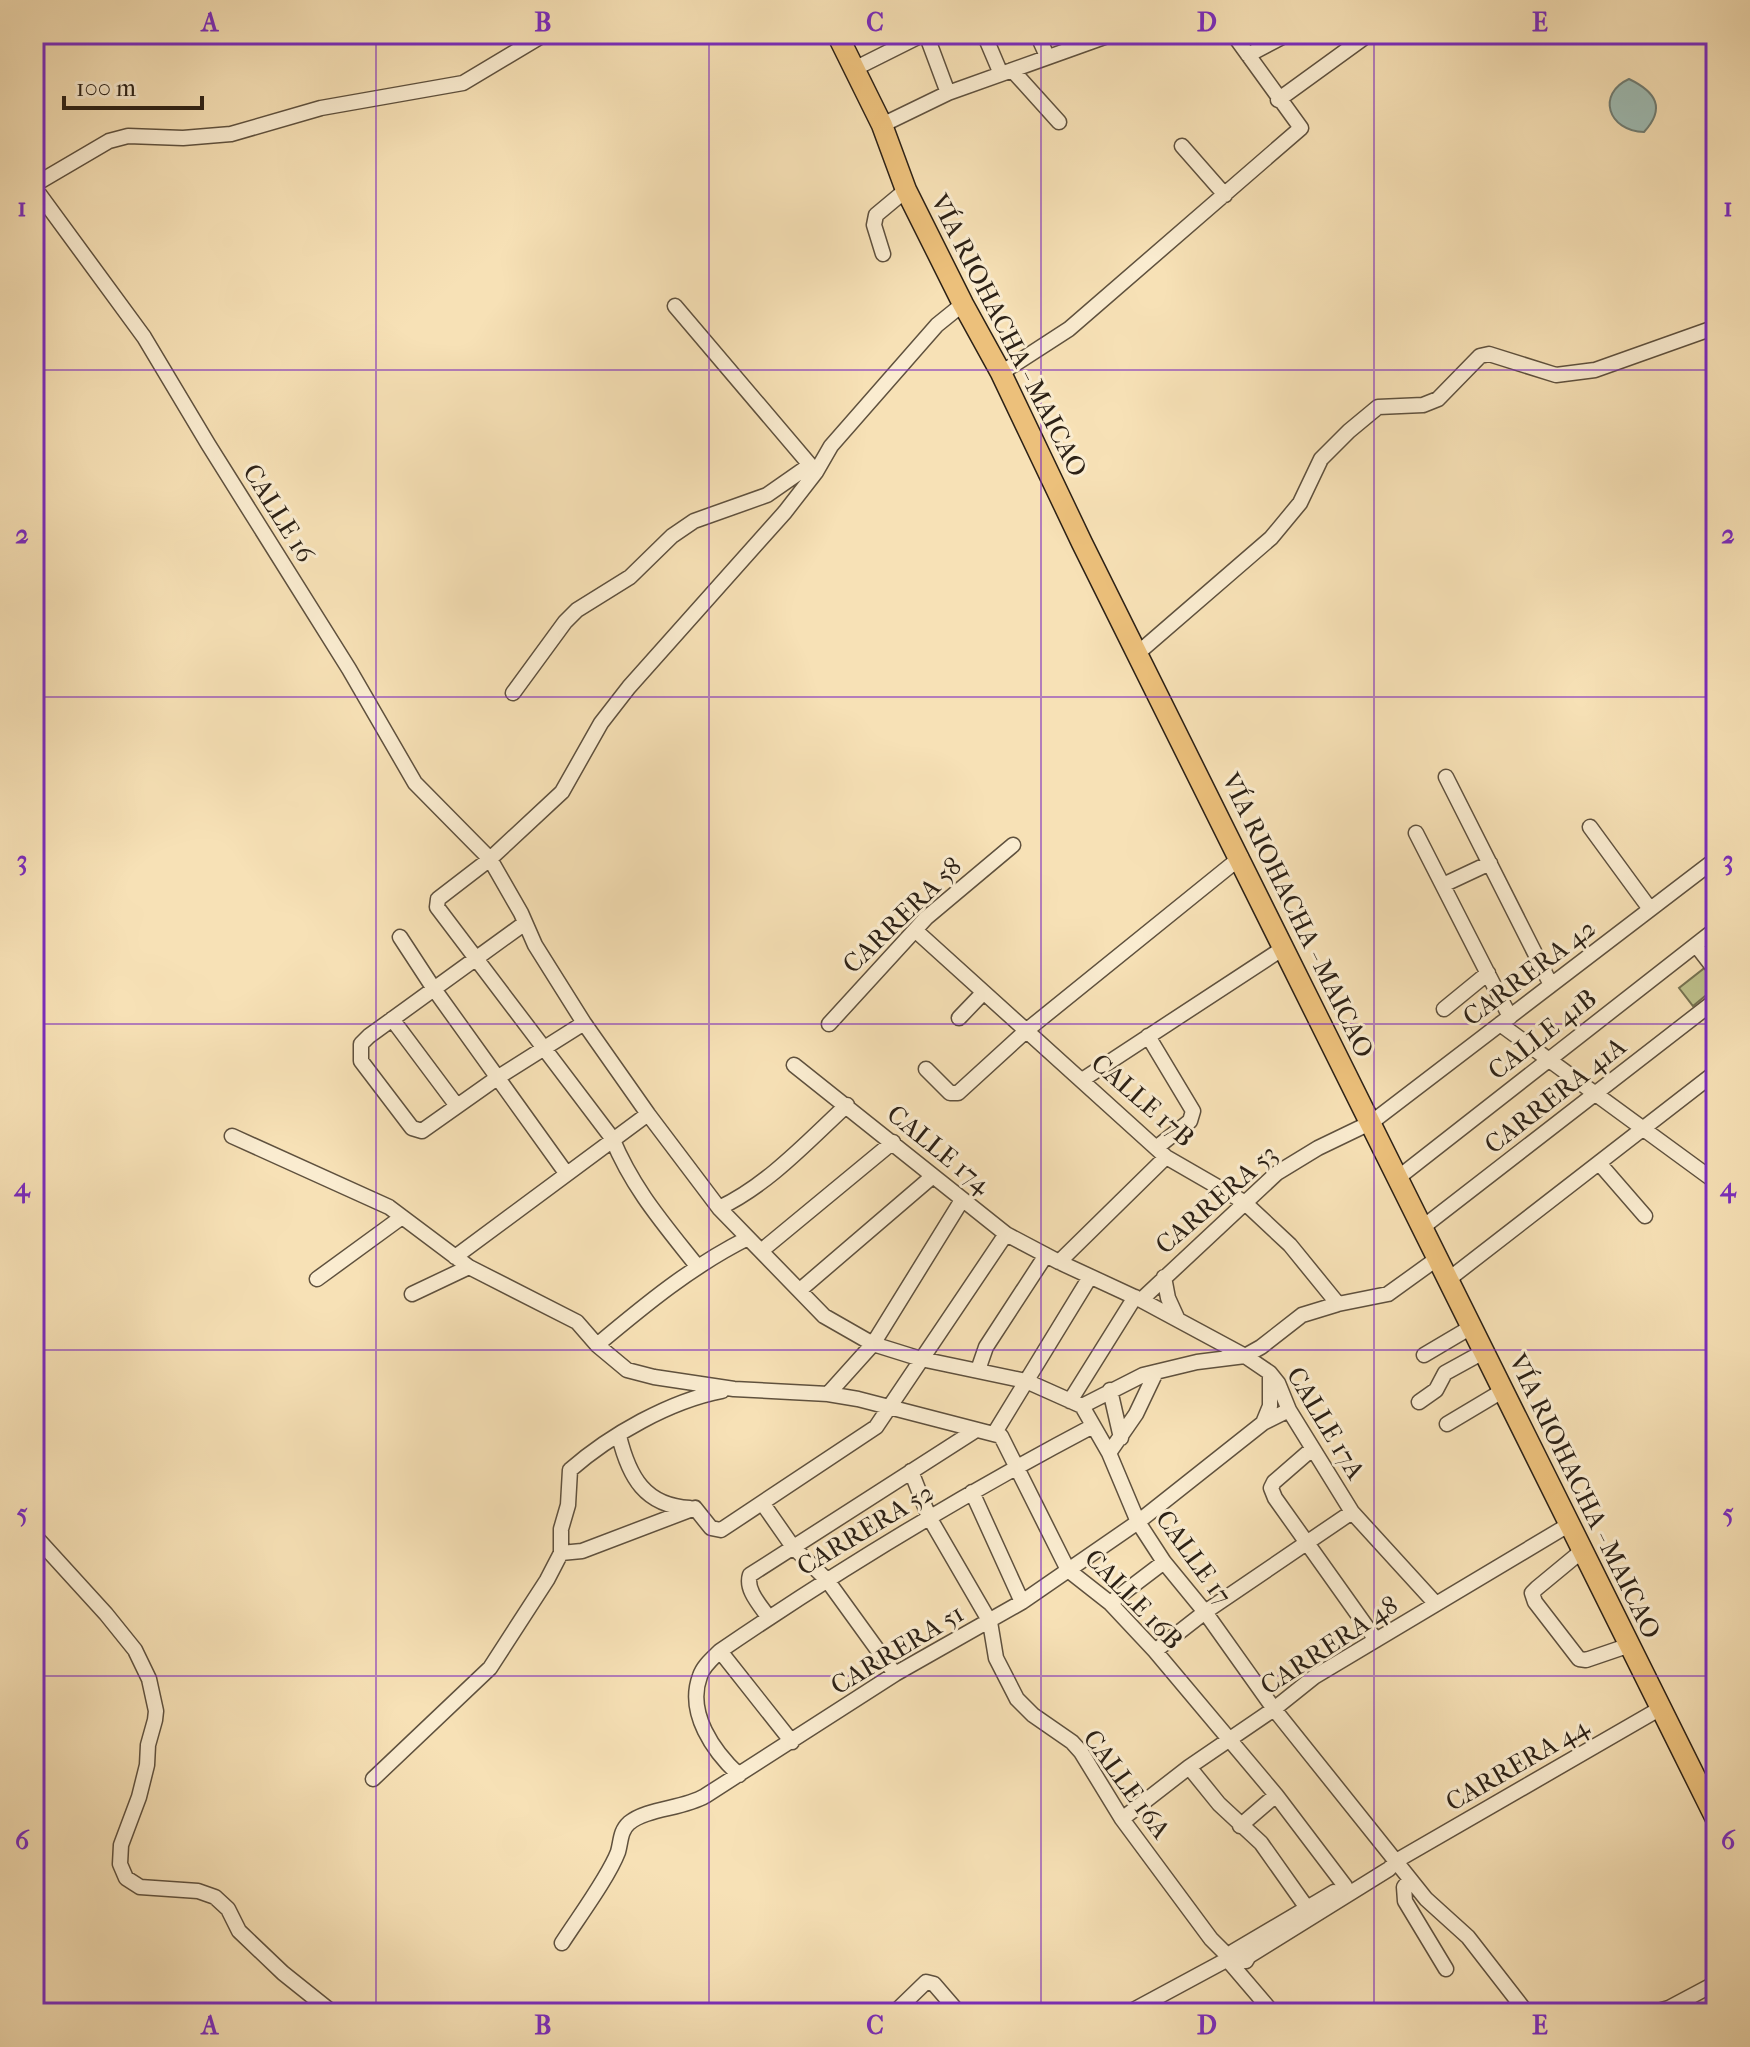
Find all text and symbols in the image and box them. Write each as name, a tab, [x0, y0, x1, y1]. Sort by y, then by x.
text: A	[200, 7, 220, 38]
text: B	[535, 7, 552, 38]
text: C	[866, 7, 884, 38]
text: D	[1197, 7, 1217, 38]
text: E	[1532, 7, 1548, 38]
scale bar	[64, 60, 202, 110]
text: 100 m	[76, 74, 136, 102]
street label: VÍA RIOHACHA - MAICAO	[923, 187, 1094, 482]
text: 1	[17, 192, 27, 223]
text: 1	[1723, 192, 1733, 223]
street label: CALLE 16	[236, 458, 321, 569]
text: 2	[15, 519, 29, 550]
text: 2	[1721, 519, 1735, 550]
street label: VÍA RIOHACHA - MAICAO	[1215, 766, 1381, 1063]
text: 3	[17, 845, 27, 876]
text: 3	[1723, 845, 1733, 876]
street label: CARRERA 58	[836, 851, 968, 980]
street label: CARRERA 42	[1457, 913, 1602, 1032]
street label: CALLE 41B	[1482, 983, 1603, 1086]
street label: CARRERA 41A	[1479, 1030, 1633, 1160]
street label: CALLE 17B	[1085, 1047, 1200, 1153]
street label: CALLE 174	[881, 1098, 997, 1201]
street label: CARRERA 53	[1149, 1138, 1284, 1261]
text: 4	[13, 1172, 31, 1204]
text: 4	[1719, 1172, 1737, 1204]
street label: VÍA RIOHACHA - MAICAO	[1502, 1347, 1668, 1644]
street label: CALLE 17A	[1280, 1361, 1372, 1486]
street label: CARRERA 52	[791, 1477, 939, 1582]
text: 5	[16, 1498, 28, 1529]
text: 5	[1722, 1498, 1734, 1529]
street label: CALLE 17	[1149, 1504, 1238, 1610]
street label: CALLE 16B	[1078, 1543, 1189, 1656]
street label: CARRERA 48	[1255, 1589, 1404, 1701]
street label: CARRERA 51	[825, 1598, 969, 1701]
street label: CARRERA 44	[1440, 1711, 1595, 1818]
street label: CALLE 16A	[1077, 1724, 1177, 1846]
text: 6	[15, 1825, 30, 1856]
text: 6	[1721, 1825, 1736, 1856]
text: A	[200, 2010, 220, 2041]
text: B	[535, 2010, 552, 2041]
text: C	[866, 2010, 884, 2041]
text: D	[1197, 2010, 1217, 2041]
text: E	[1532, 2010, 1548, 2041]

